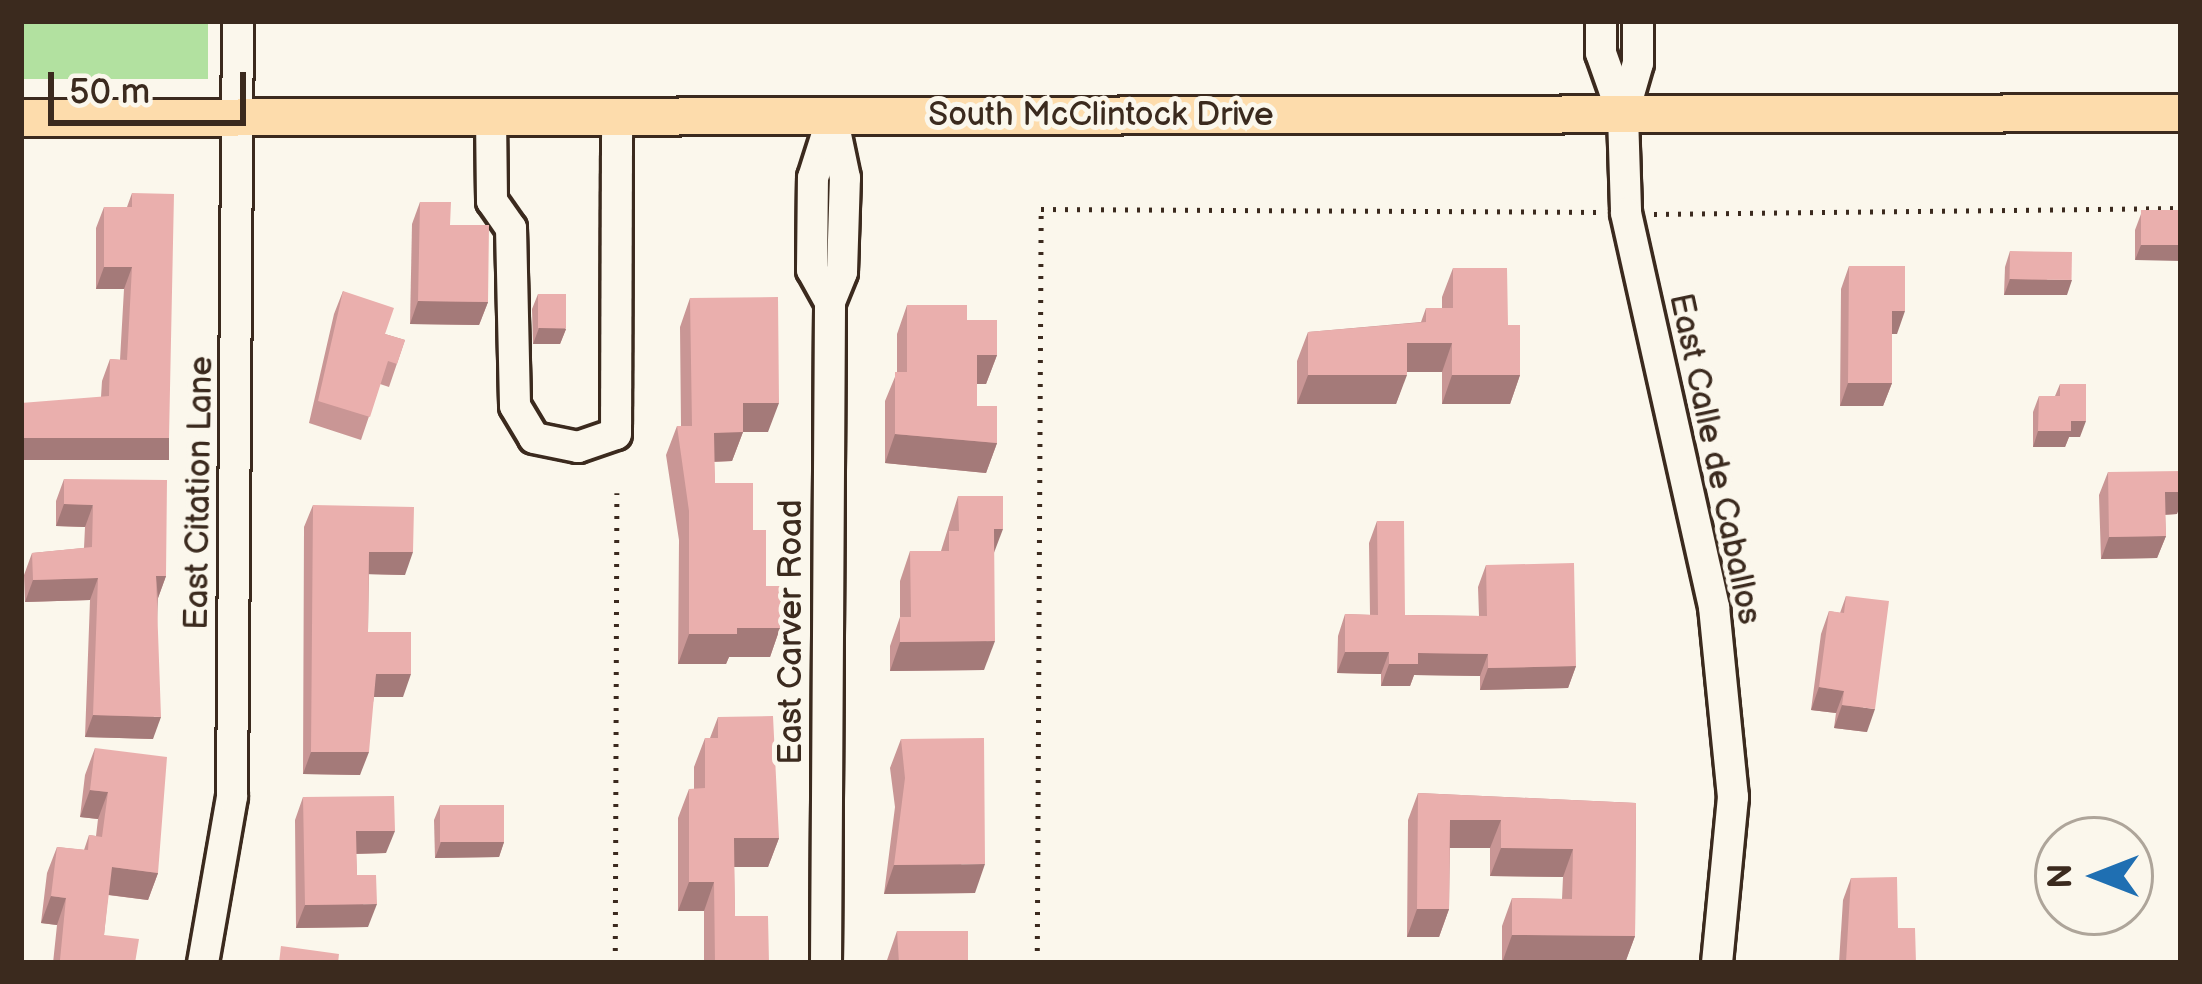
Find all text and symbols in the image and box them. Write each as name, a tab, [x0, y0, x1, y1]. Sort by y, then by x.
scale bar	[54, 48, 252, 122]
text: 50 m	[69, 71, 150, 114]
street label: South McClintock Drive	[928, 96, 1274, 136]
street label: East Calle de Caballos	[1660, 290, 1768, 628]
street label: East Citation Lane	[178, 356, 222, 630]
street label: East Carver Road	[772, 499, 812, 765]
north arrow	[2034, 816, 2154, 936]
text: N	[2041, 864, 2081, 888]

